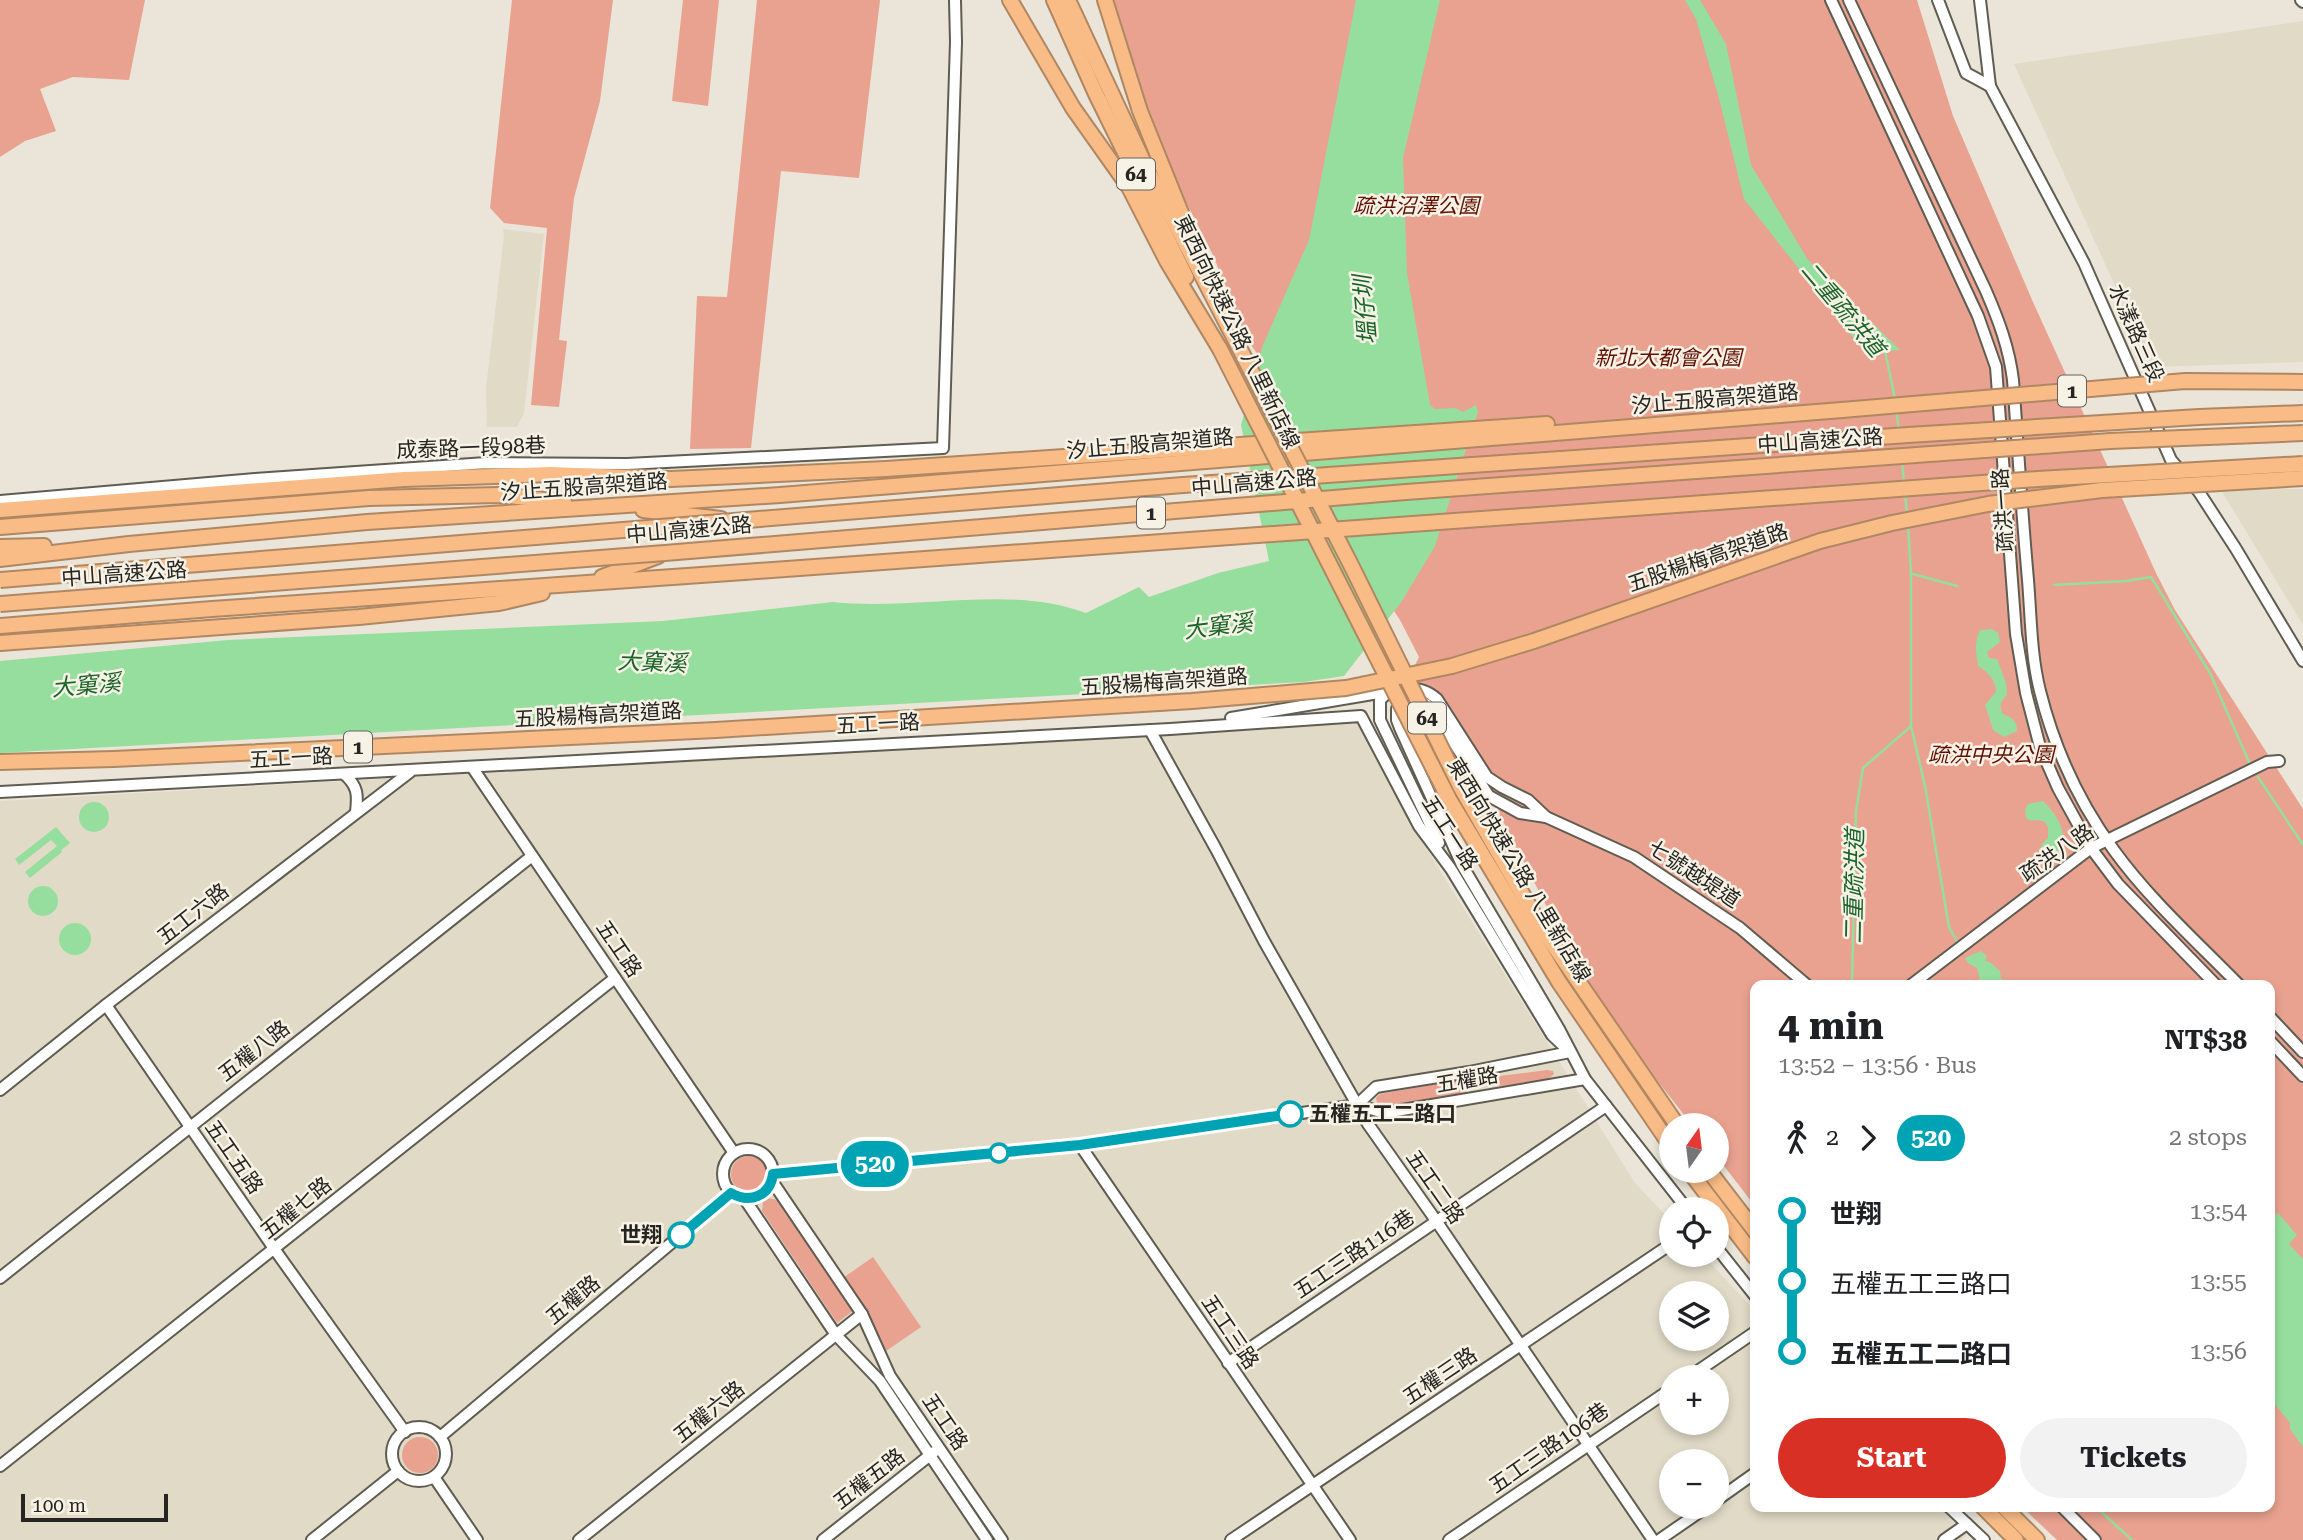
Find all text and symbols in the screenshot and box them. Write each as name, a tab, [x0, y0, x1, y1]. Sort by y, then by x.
road number: 64	[1117, 158, 1155, 190]
park label: 疏洪沼澤公園	[1353, 194, 1482, 218]
street label: 東西向快速公路 八里新店線	[1170, 211, 1304, 453]
water label: 二重疏洪道	[1795, 257, 1892, 364]
water label: 塭仔圳	[1349, 271, 1382, 346]
street label: 水漾路三段	[2104, 280, 2168, 386]
park label: 新北大都會公園	[1595, 346, 1744, 370]
road number: 1	[2058, 376, 2086, 406]
street label: 汐止五股高架道路	[1630, 380, 1800, 418]
street label: 汐止五股高架道路	[1065, 425, 1235, 463]
street label: 中山高速公路	[1756, 425, 1884, 457]
street label: 成泰路一段98巷	[396, 433, 546, 463]
street label: 中山高速公路	[1190, 466, 1318, 500]
street label: 疏洪一路	[1988, 467, 2018, 553]
street label: 汐止五股高架道路	[499, 469, 669, 505]
road number: 1	[1137, 498, 1165, 528]
street label: 中山高速公路	[625, 513, 753, 547]
street label: 五股楊梅高架道路	[1625, 519, 1791, 597]
street label: 中山高速公路	[60, 558, 188, 590]
water label: 大窠溪	[1182, 609, 1257, 644]
water label: 大窠溪	[617, 648, 690, 677]
street label: 五股楊梅高架道路	[1079, 664, 1249, 700]
water label: 大窠溪	[50, 669, 125, 702]
street label: 五股楊梅高架道路	[513, 699, 683, 731]
road number: 64	[1408, 702, 1446, 734]
street label: 五工一路	[835, 710, 921, 738]
road number: 1	[344, 732, 372, 762]
park label: 疏洪中央公園	[1928, 743, 2057, 767]
street label: 五工一路	[248, 744, 334, 772]
street label: 東西向快速公路 八里新店線	[1442, 754, 1596, 986]
street label: 五工一路	[1417, 791, 1483, 875]
street label: 疏洪八路	[2016, 819, 2098, 887]
water label: 二重疏洪道	[1840, 825, 1869, 944]
street label: 七號越堤道	[1643, 835, 1745, 913]
street label: 五工六路	[153, 879, 233, 949]
street label: 五工路	[591, 916, 647, 982]
text: 4 min	[1778, 1004, 1884, 1048]
street label: 五權八路	[214, 1016, 294, 1086]
text: NT$38	[2165, 1025, 2247, 1055]
text: 13:52 – 13:56 · Bus	[1778, 1052, 1976, 1079]
street label: 五權路	[1434, 1063, 1500, 1097]
marker: 五權五工二路口	[1277, 1101, 1303, 1127]
place label: 五權五工二路口	[1309, 1102, 1456, 1126]
north arrow	[1659, 1113, 1729, 1183]
map controls	[1659, 1113, 1729, 1519]
street label: 五工五路	[200, 1116, 268, 1198]
icon: walk	[1778, 1119, 1816, 1157]
icon: forward	[1849, 1119, 1887, 1157]
text: 2	[1826, 1124, 1839, 1151]
text: 520	[1911, 1124, 1951, 1152]
text: 2 stops	[2169, 1124, 2247, 1151]
line badge: 520	[835, 1141, 915, 1187]
unlabelled marker	[989, 1143, 1009, 1163]
street label: 五工二路	[1401, 1146, 1469, 1228]
text: 520	[855, 1150, 895, 1178]
street label: 五權七路	[256, 1172, 336, 1244]
button: locate	[1659, 1197, 1729, 1267]
text: 13:54	[2190, 1198, 2247, 1225]
text: 世翔	[1830, 1199, 1882, 1229]
street label: 五工三路116巷	[1289, 1205, 1419, 1303]
marker: 世翔	[668, 1222, 694, 1248]
place label: 世翔	[620, 1223, 662, 1247]
text: 13:55	[2190, 1268, 2247, 1295]
text: 五權五工三路口	[1830, 1269, 2012, 1299]
street label: 五權路	[541, 1271, 605, 1329]
button: layers	[1659, 1281, 1729, 1351]
street label: 五工三路	[1197, 1290, 1263, 1374]
text: 13:56	[2190, 1338, 2247, 1365]
text: 五權五工二路口	[1830, 1339, 2012, 1369]
street label: 五權三路	[1398, 1343, 1482, 1409]
button: +	[1659, 1365, 1729, 1435]
street label: 五權六路	[669, 1376, 749, 1448]
street label: 五工路	[917, 1389, 973, 1455]
street label: 五工三路106巷	[1485, 1398, 1613, 1498]
button: Start	[1778, 1418, 2006, 1498]
button: Tickets	[2020, 1418, 2247, 1498]
street label: 五權五路	[829, 1444, 909, 1514]
button: −	[1659, 1449, 1729, 1519]
scale bar	[21, 1491, 168, 1523]
text: 100 m	[32, 1494, 86, 1517]

